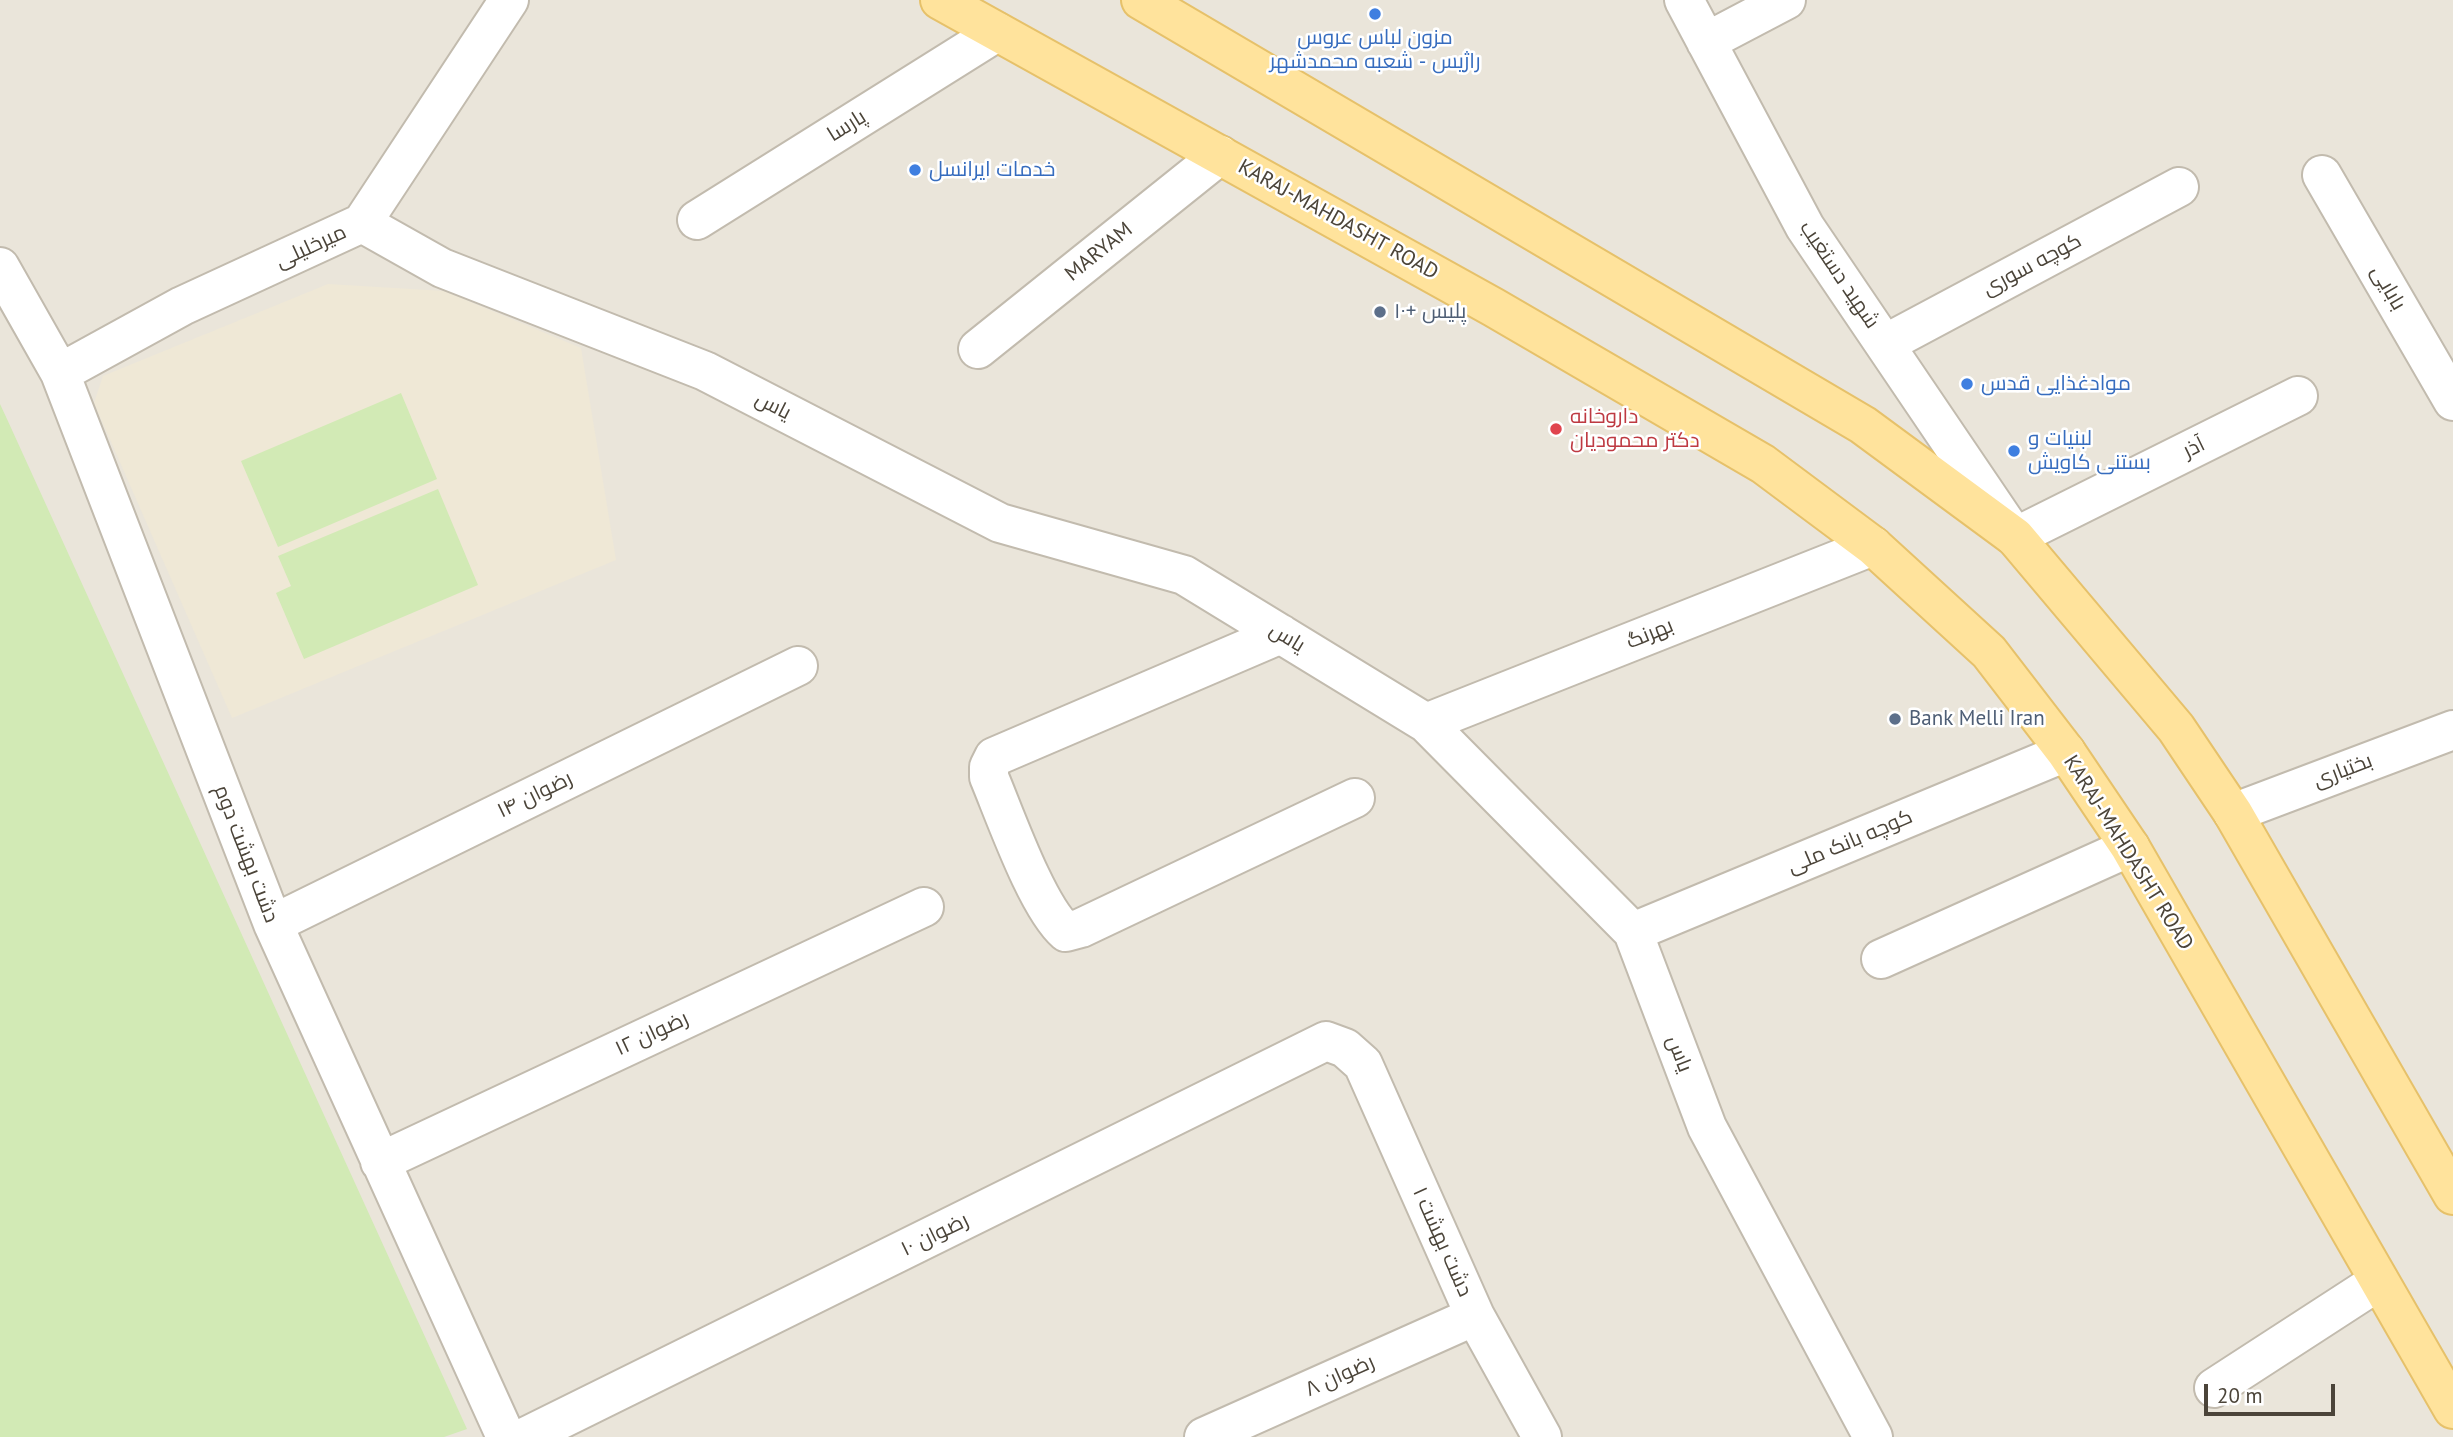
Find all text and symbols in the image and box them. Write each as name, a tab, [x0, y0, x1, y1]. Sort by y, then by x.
marker: مزون لباس عروس راژیس - شعبه محمدشهر	[1367, 6, 1383, 22]
place label: مزون لباس عروس راژیس - شعبه محمدشهر	[1270, 25, 1480, 75]
street label: پارسا	[823, 104, 871, 148]
street label: KARAJ-MAHDASHT ROAD	[1234, 154, 1442, 286]
place label: خدمات ایرانسل	[929, 157, 1055, 183]
marker: خدمات ایرانسل	[907, 162, 923, 178]
street label: شهید دستغیب	[1794, 216, 1884, 334]
street label: MARYAM	[1060, 217, 1138, 287]
street label: میرخلیلی	[272, 220, 350, 274]
street label: کوچه سوری	[1978, 228, 2086, 302]
street label: بابایی	[2365, 261, 2411, 315]
place label: پلیس +۱۰	[1394, 299, 1466, 325]
marker: پلیس +۱۰	[1372, 304, 1388, 320]
place label: موادغذایی قدس	[1981, 371, 2131, 397]
marker: موادغذایی قدس	[1959, 376, 1975, 392]
street label: یاس	[751, 386, 795, 426]
place label: داروخانه دکتر محمودیان	[1570, 404, 1700, 454]
marker: داروخانه دکتر محمودیان	[1548, 421, 1564, 437]
place label: لبنیات و بستنی کاویش	[2028, 426, 2151, 476]
street label: آذر	[2179, 432, 2209, 464]
marker: لبنیات و بستنی کاویش	[2006, 443, 2022, 459]
street label: بهرنگ	[1623, 613, 1677, 655]
street label: یاس	[1265, 618, 1309, 658]
place label: Bank Melli Iran	[1909, 706, 2045, 732]
marker: Bank Melli Iran	[1887, 711, 1903, 727]
street label: بختیاری	[2310, 748, 2376, 794]
street label: KARAJ-MAHDASHT ROAD	[2058, 751, 2198, 955]
street label: رضوان ۱۴	[493, 766, 577, 824]
street label: دشت بهشت دوم	[208, 782, 284, 926]
street label: کوچه بانک ملی	[1784, 804, 1916, 880]
street label: رضوان ۱۲	[611, 1006, 693, 1062]
street label: یاس	[1661, 1032, 1697, 1076]
street label: دشت بهشت ۱	[1407, 1183, 1477, 1301]
street label: رضوان ۱۰	[897, 1208, 973, 1262]
street label: رضوان ۸	[1301, 1350, 1379, 1402]
scale bar	[2208, 1370, 2339, 1414]
text: 20 m	[2217, 1382, 2263, 1409]

